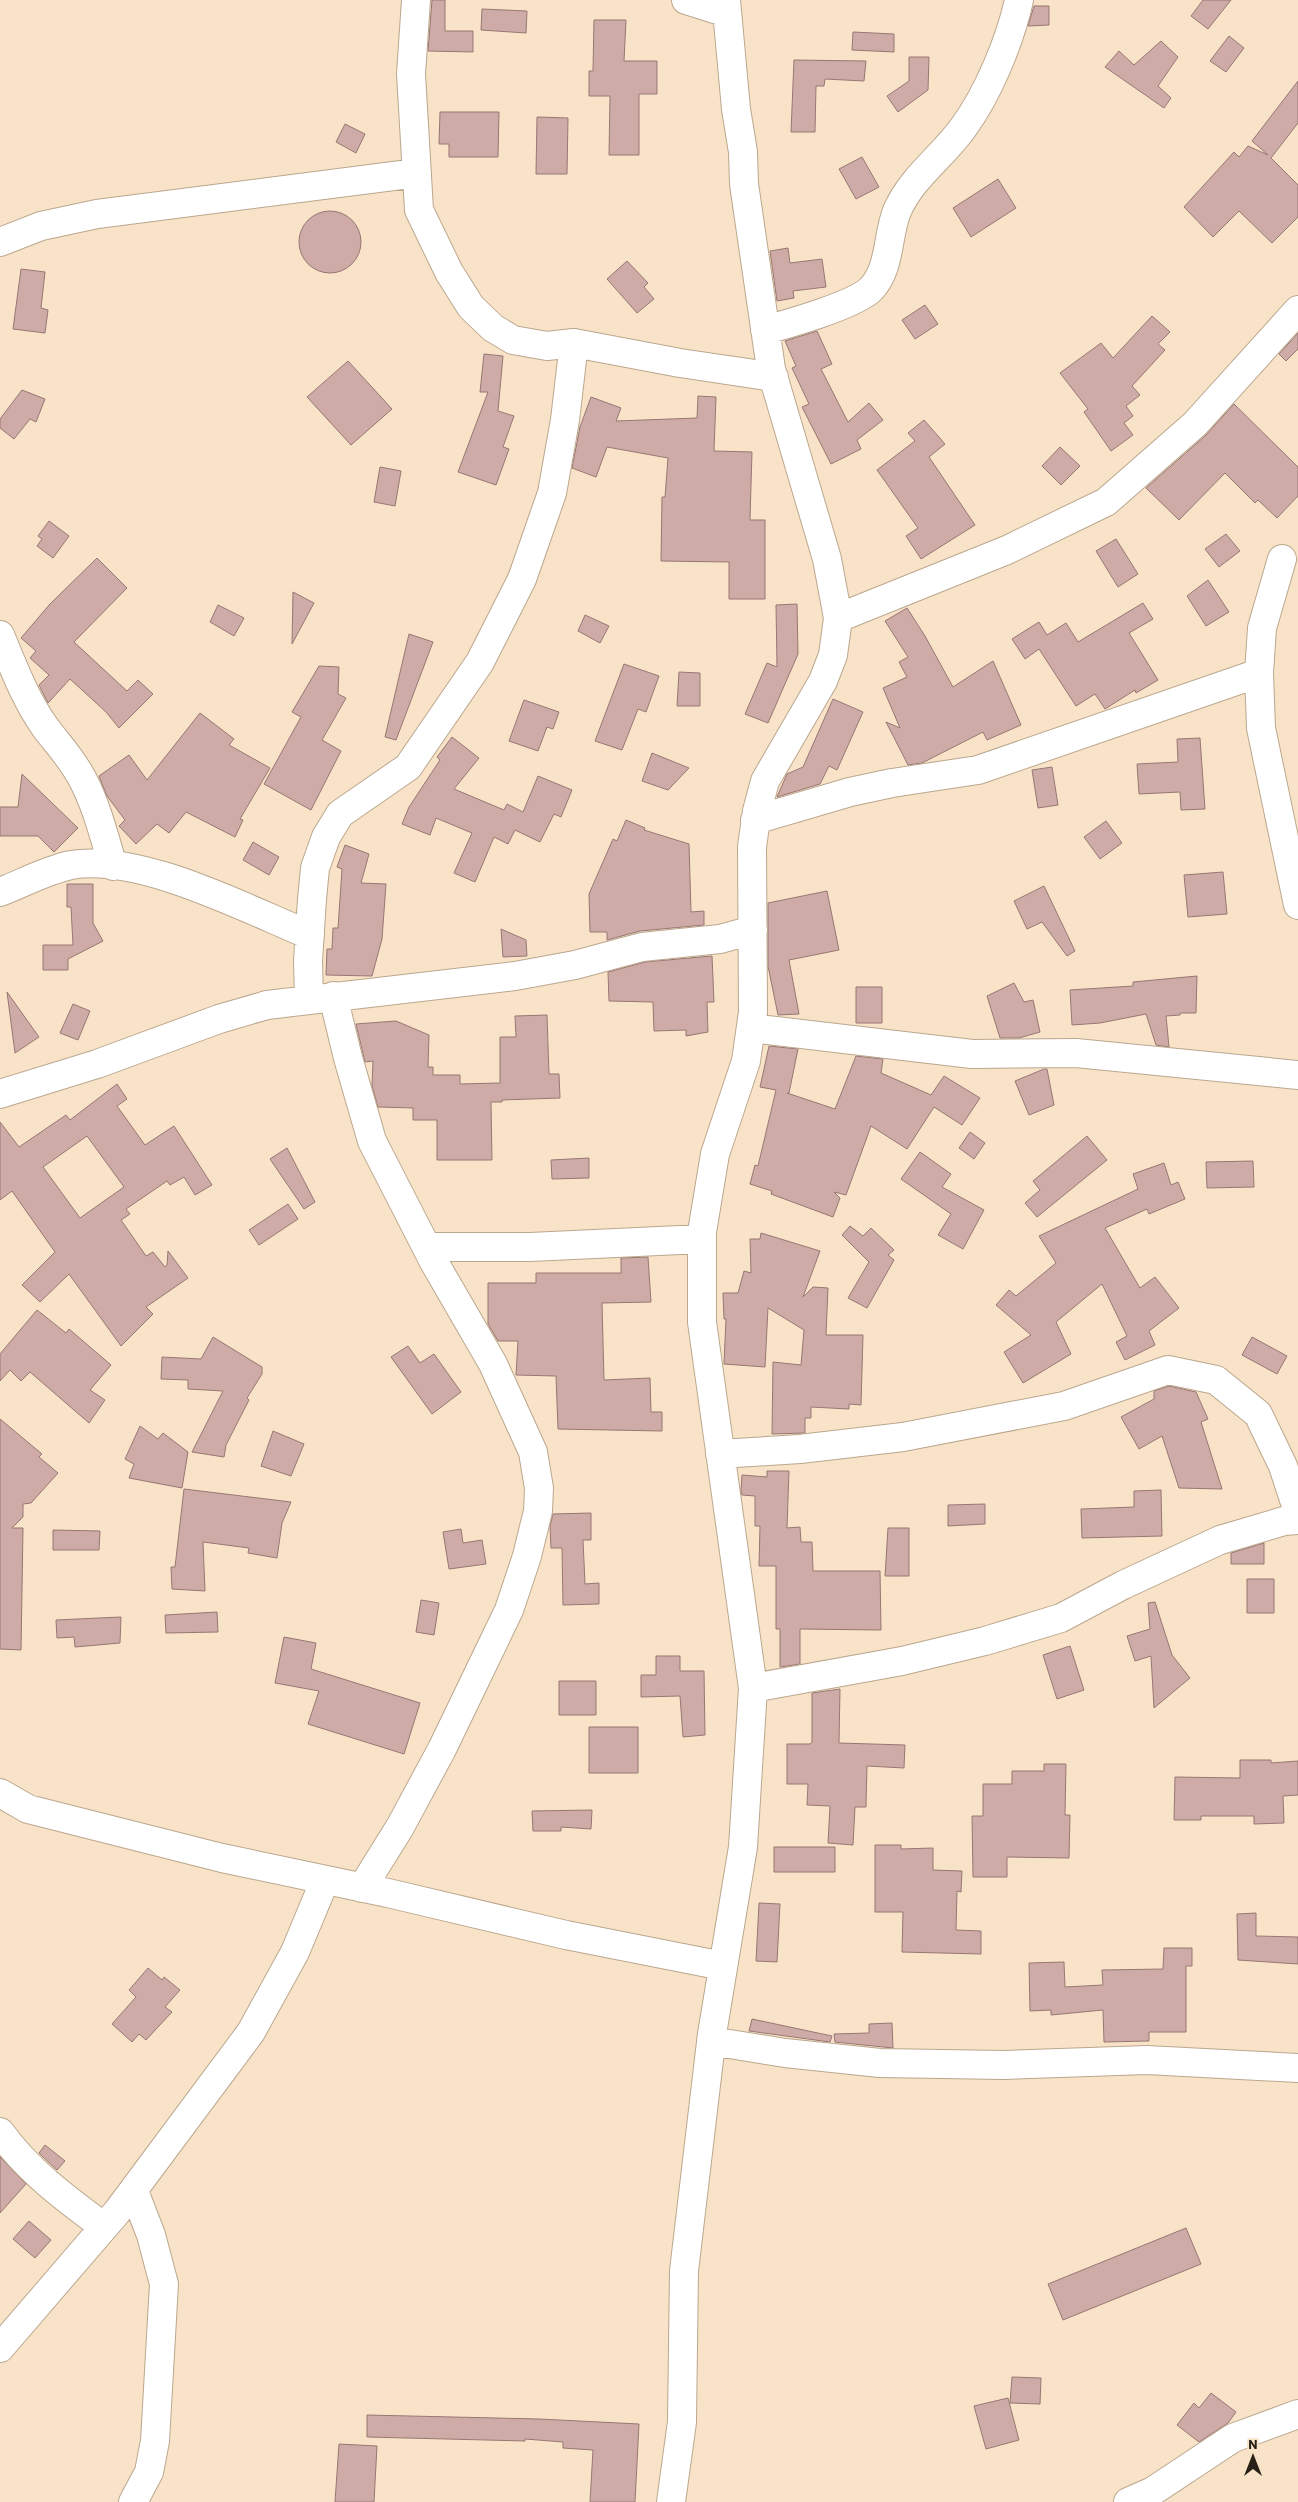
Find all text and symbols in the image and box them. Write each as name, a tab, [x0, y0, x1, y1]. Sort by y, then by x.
north arrow	[1228, 2432, 1278, 2482]
text: N	[1248, 2435, 1258, 2452]

